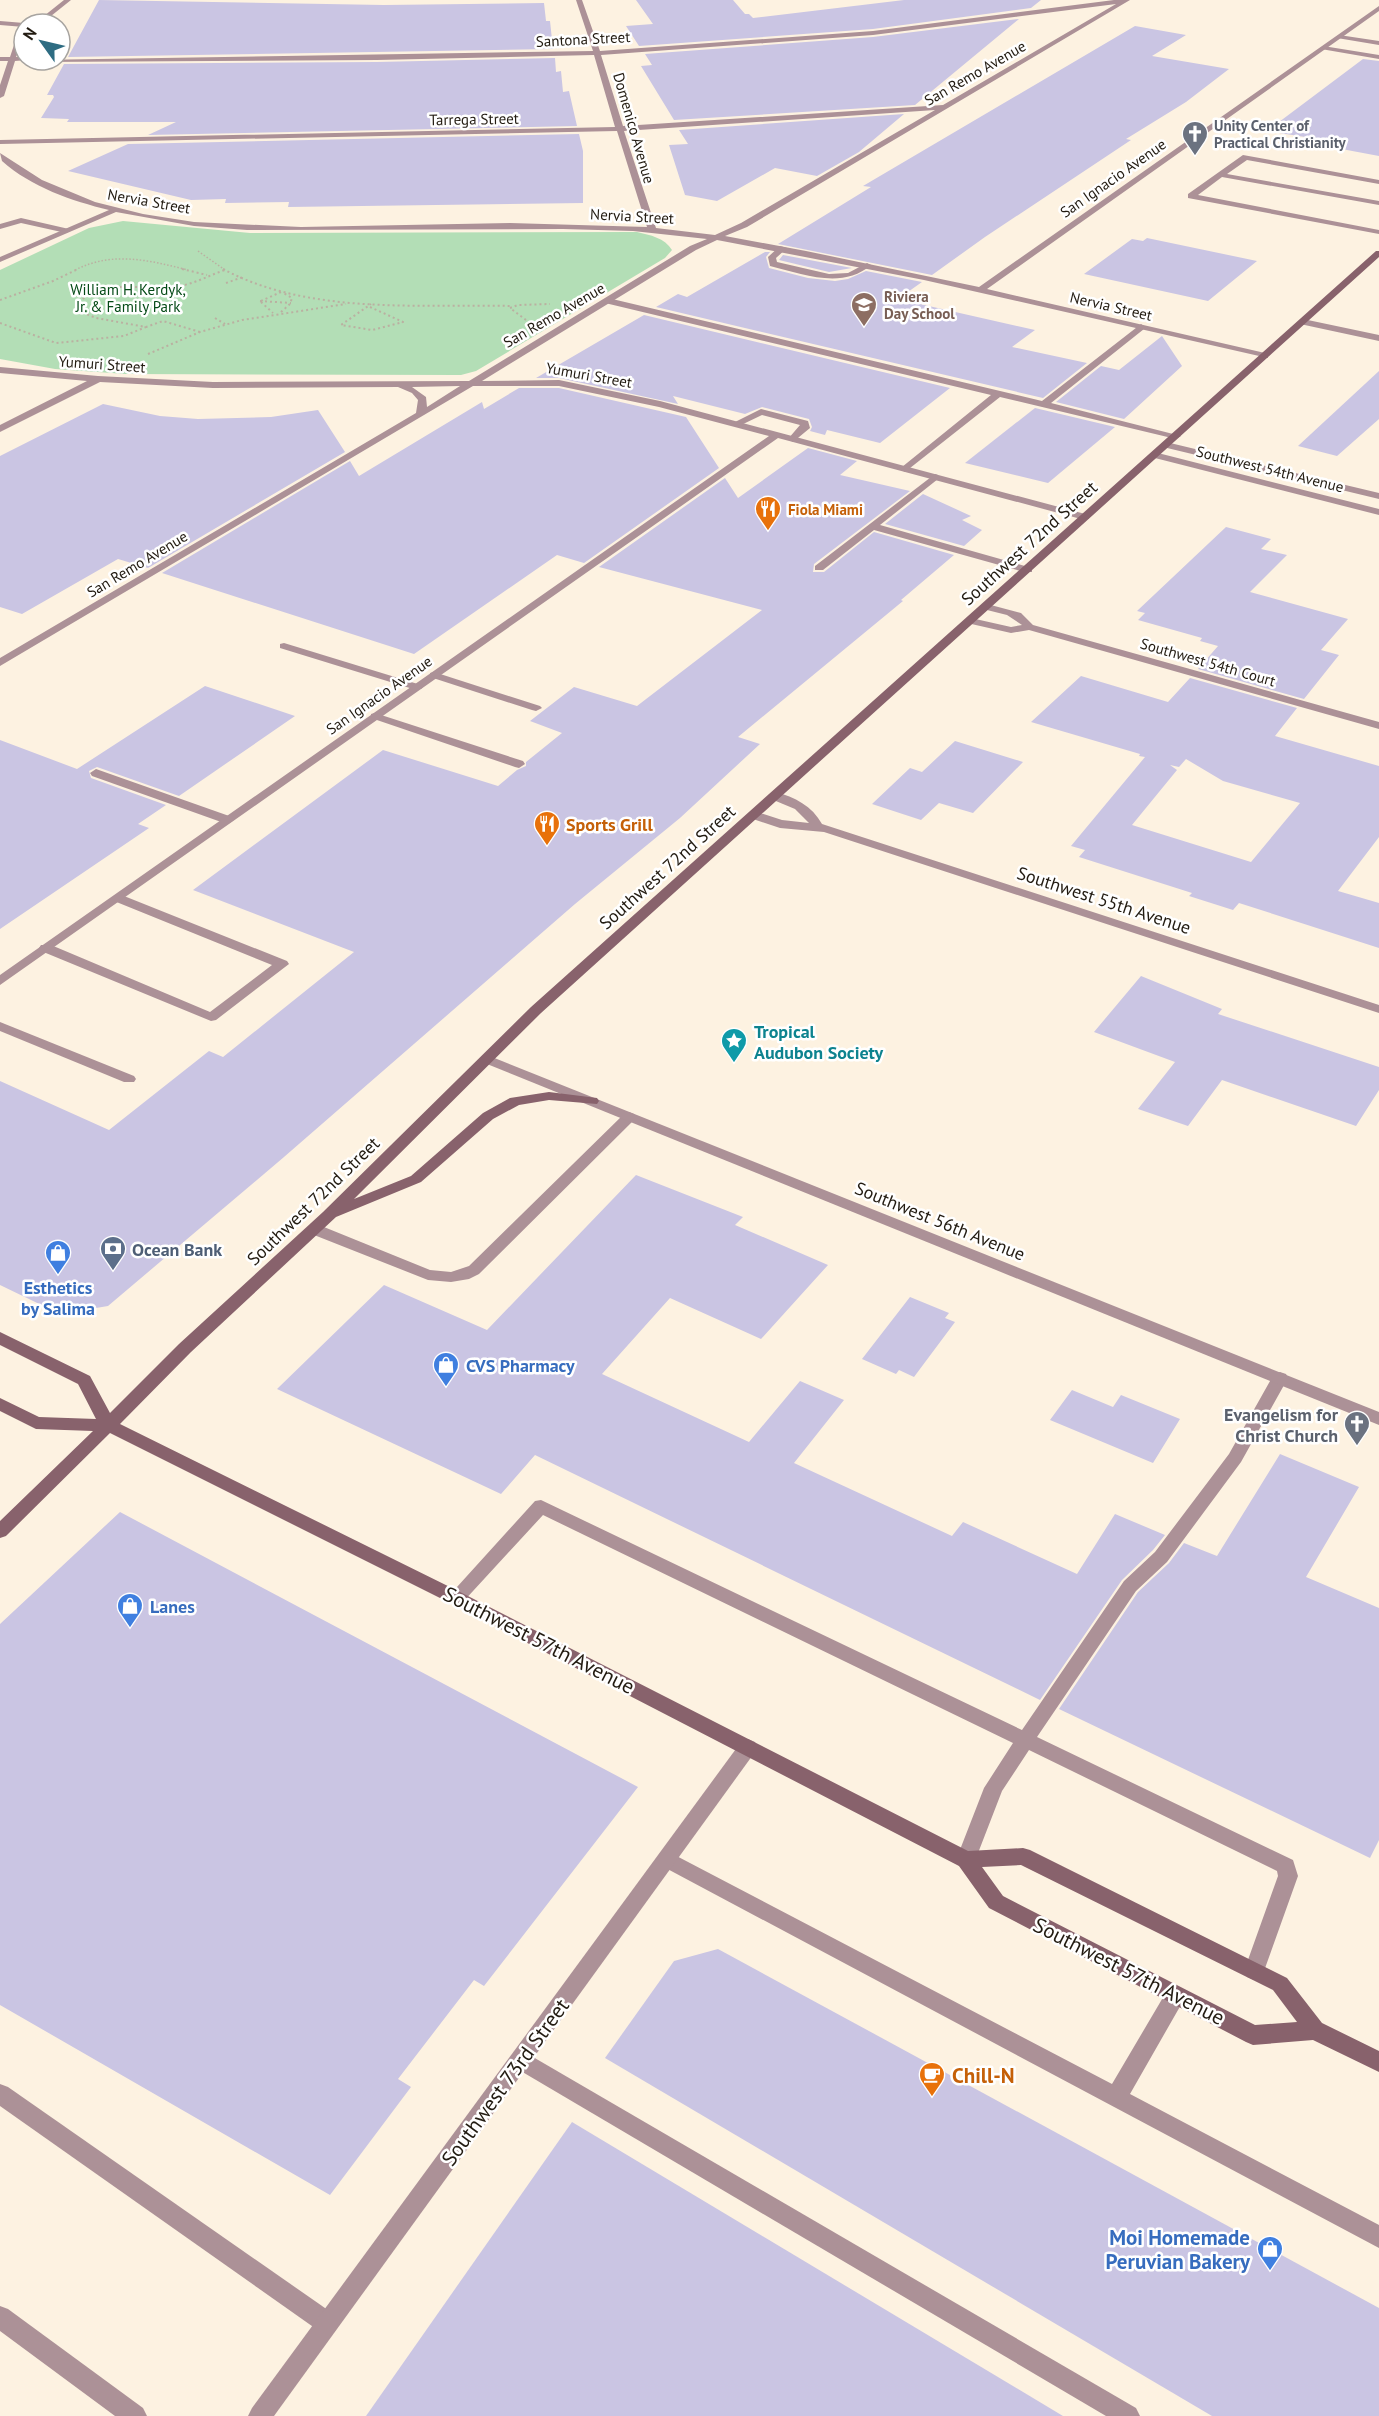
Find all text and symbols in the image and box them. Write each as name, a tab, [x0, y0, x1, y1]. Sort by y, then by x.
north arrow	[12, 12, 72, 72]
text: N	[18, 24, 41, 44]
street label: Santona Street	[535, 27, 631, 51]
street label: San Remo Avenue	[921, 36, 1029, 110]
street label: Domenico Avenue	[609, 70, 659, 186]
street label: Tarrega Street	[429, 109, 519, 129]
place label: Unity Center of Practical Christianity	[1214, 116, 1347, 152]
church icon: Unity Center of Practical Christianity	[1180, 119, 1210, 157]
street label: San Ignacio Avenue	[1056, 134, 1170, 222]
street label: Nervia Street	[106, 184, 192, 218]
street label: Nervia Street	[590, 204, 674, 228]
street label: San Remo Avenue	[500, 278, 608, 352]
park label: William H. Kerdyk, Jr. & Family Park	[70, 280, 186, 316]
place label: Riviera Day School	[884, 287, 955, 323]
street label: Nervia Street	[1068, 287, 1154, 325]
school or university icon: Riviera Day School	[849, 290, 879, 328]
street label: Yumuri Street	[58, 351, 146, 377]
street label: Yumuri Street	[544, 358, 634, 392]
street label: Southwest 54th Avenue	[1194, 441, 1346, 497]
street label: Southwest 72nd Street	[956, 476, 1102, 610]
restaurant icon: Fiola Miami	[753, 494, 783, 532]
place label: Fiola Miami	[788, 500, 863, 519]
street label: San Remo Avenue	[83, 526, 191, 602]
street label: Southwest 54th Court	[1138, 634, 1278, 690]
street label: San Ignacio Avenue	[322, 651, 436, 739]
street label: Southwest 72nd Street	[594, 800, 740, 934]
restaurant icon: Sports Grill	[532, 809, 562, 847]
place label: Sports Grill	[566, 813, 653, 836]
street label: Southwest 55th Avenue	[1014, 861, 1194, 939]
place label: Tropical Audubon Society	[754, 1020, 883, 1064]
place icon: Tropical Audubon Society	[719, 1026, 749, 1064]
street label: Southwest 72nd Street	[242, 1132, 384, 1270]
street label: Southwest 56th Avenue	[852, 1176, 1028, 1266]
bank icon: Ocean Bank	[98, 1234, 128, 1272]
shop icon: Esthetics by Salima	[43, 1238, 73, 1276]
place label: Ocean Bank	[132, 1238, 222, 1261]
place label: Esthetics by Salima	[21, 1276, 95, 1320]
shop icon: CVS Pharmacy	[431, 1350, 461, 1388]
place label: CVS Pharmacy	[466, 1354, 575, 1377]
place label: Evangelism for Christ Church	[1224, 1403, 1339, 1447]
church icon: Evangelism for Christ Church	[1342, 1409, 1372, 1447]
street label: Southwest 57th Avenue	[439, 1580, 639, 1700]
shop icon: Lanes	[115, 1591, 145, 1629]
place label: Lanes	[150, 1595, 195, 1618]
street label: Southwest 57th Avenue	[1029, 1911, 1229, 2031]
street label: Southwest 73rd Street	[435, 1993, 575, 2171]
cafe icon: Chill-N	[917, 2060, 947, 2098]
place label: Chill-N	[952, 2062, 1015, 2089]
place label: Moi Homemade Peruvian Bakery	[1106, 2224, 1251, 2275]
shop icon: Moi Homemade Peruvian Bakery	[1255, 2234, 1285, 2272]

